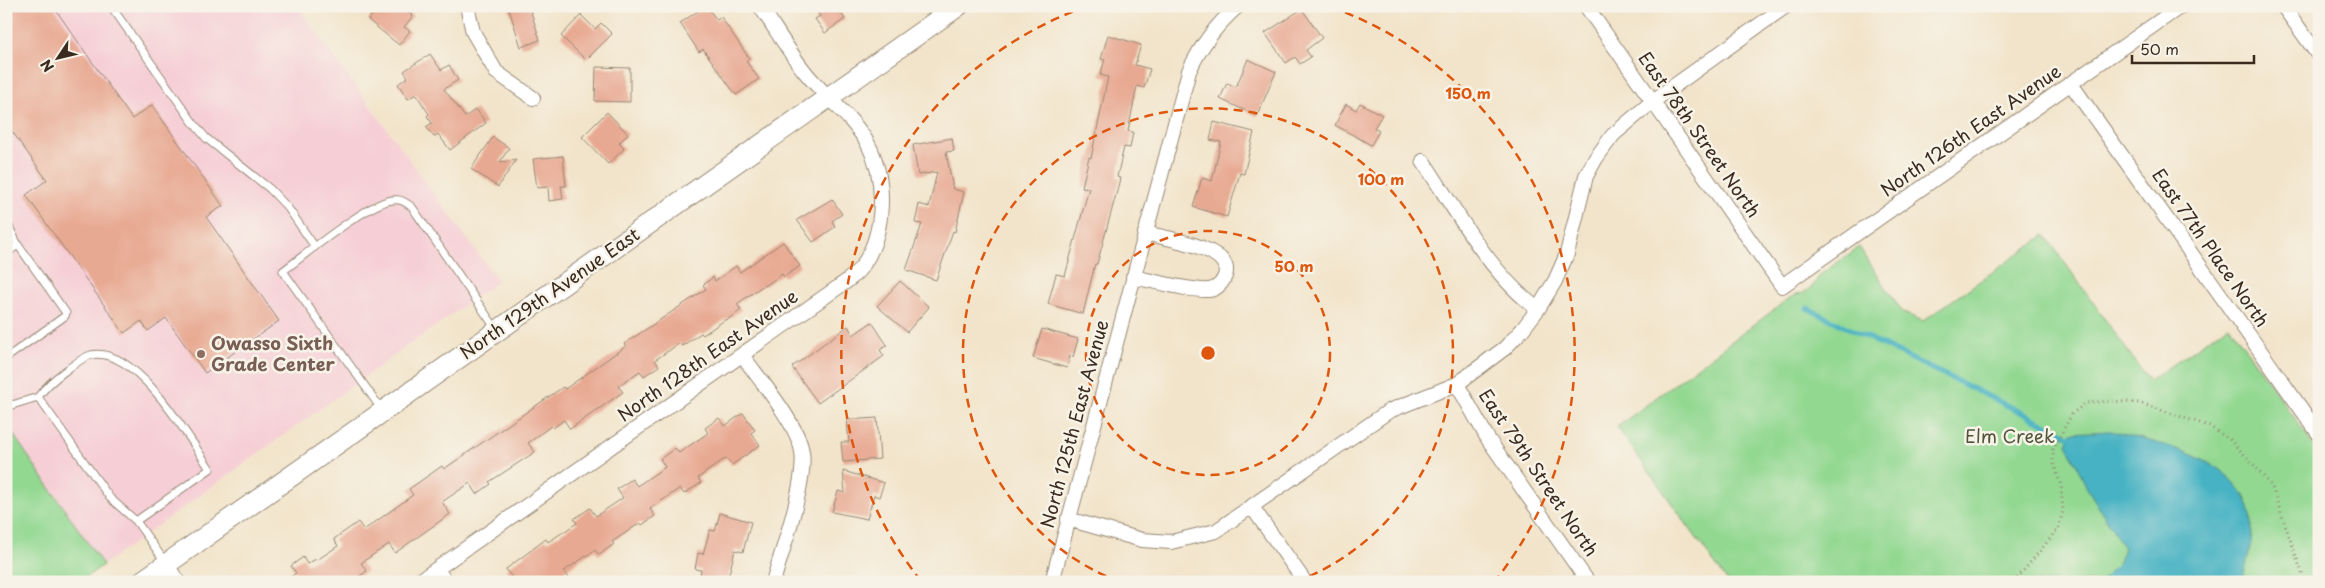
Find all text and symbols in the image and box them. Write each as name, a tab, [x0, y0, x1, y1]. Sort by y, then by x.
north arrow	[32, 32, 82, 82]
scale bar	[2132, 32, 2255, 64]
text: 50 m	[2140, 37, 2179, 60]
street label: East 78th Street North	[1633, 46, 1768, 223]
text: N	[35, 55, 59, 76]
street label: North 126th East Avenue	[1874, 57, 2066, 202]
text: 150 m	[1445, 81, 1491, 104]
street label: East 77th Place North	[2146, 162, 2276, 332]
text: 100 m	[1358, 167, 1404, 190]
street label: North 129th Avenue East	[454, 220, 645, 365]
text: 50 m	[1275, 254, 1313, 277]
street label: North 128th East Avenue	[611, 282, 803, 427]
street label: North 125th East Avenue	[1033, 316, 1114, 531]
place label: Owasso Sixth Grade Center	[211, 329, 336, 377]
centre of rings	[1199, 344, 1217, 362]
marker: Owasso Sixth Grade Center	[195, 348, 207, 360]
street label: East 79th Street North	[1473, 383, 1605, 561]
park label: Elm Creek	[1965, 422, 2055, 449]

